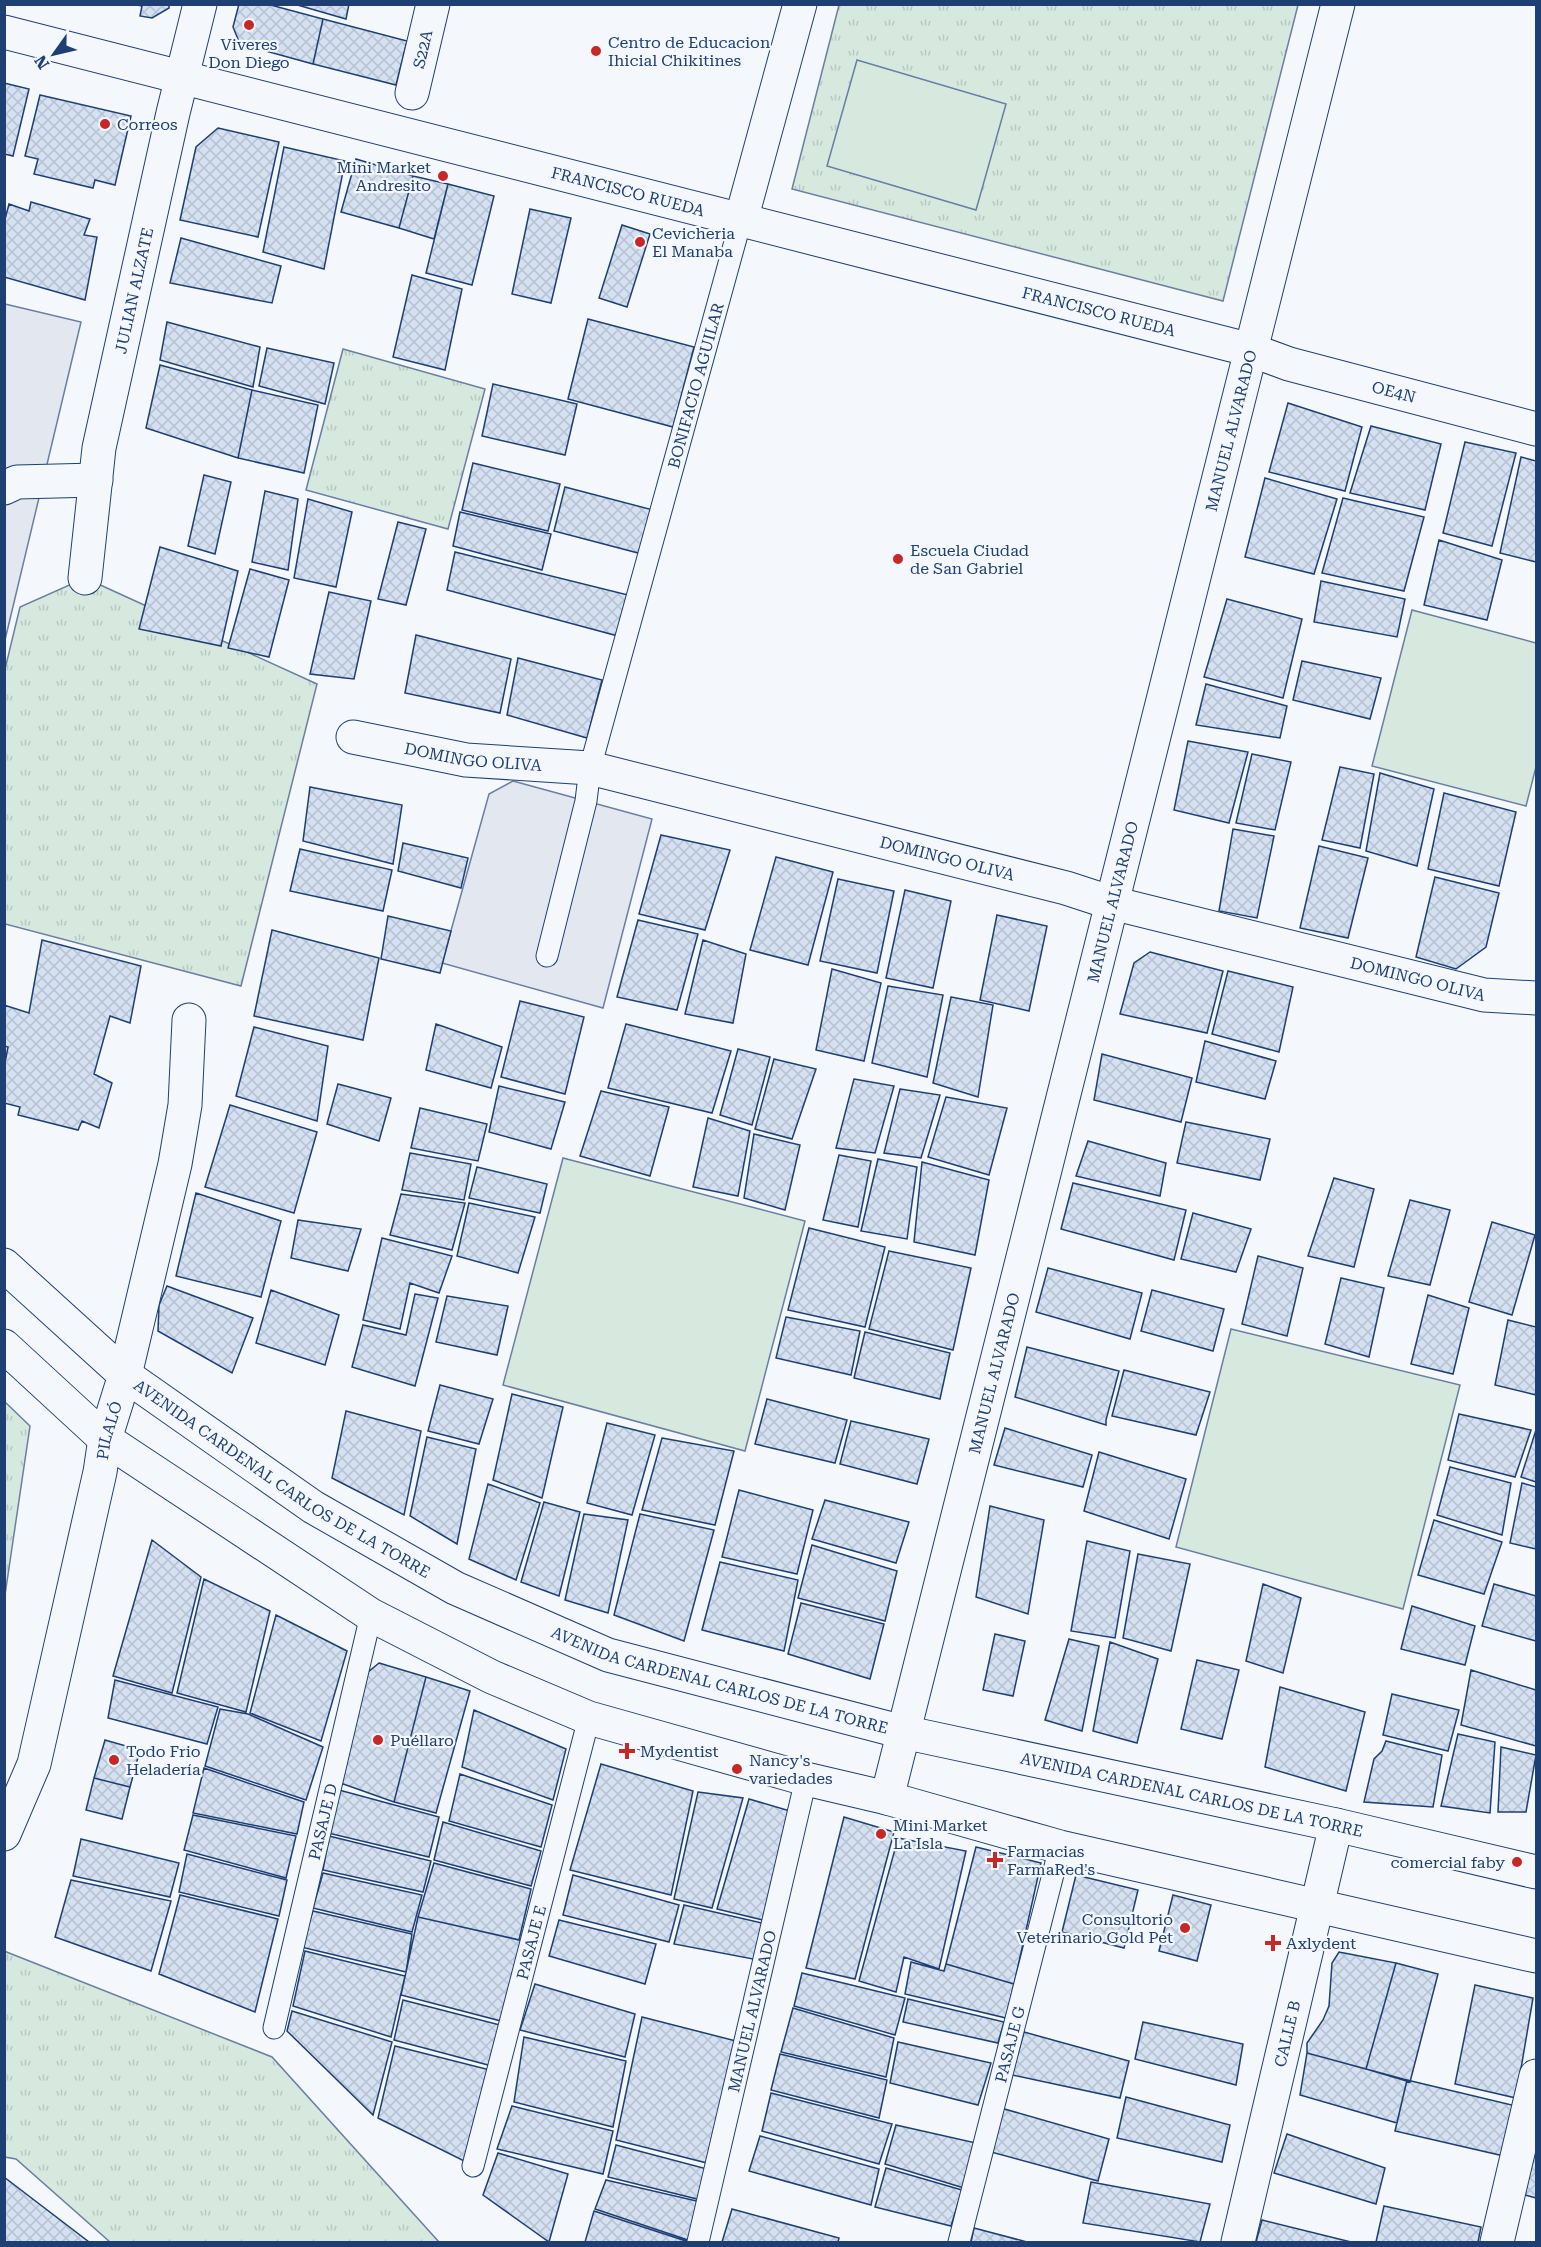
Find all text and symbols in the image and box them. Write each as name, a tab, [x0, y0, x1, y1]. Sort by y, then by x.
marker: Viveres Don Diego	[242, 18, 256, 32]
north arrow	[24, 24, 84, 84]
street label: S22A	[409, 27, 437, 71]
place label: Centro de Educacion Ihicial Chikitines	[608, 33, 770, 70]
place label: Viveres Don Diego	[208, 35, 290, 72]
marker: Centro de Educacion Ihicial Chikitines	[589, 44, 603, 58]
text: N	[31, 52, 53, 73]
place label: Correos	[117, 115, 178, 134]
marker: Correos	[98, 117, 112, 131]
place label: Mini Market Andresito	[336, 158, 431, 195]
street label: FRANCISCO RUEDA	[549, 163, 707, 221]
marker: Mini Market Andresito	[436, 169, 450, 183]
place label: Cevicheria El Manaba	[652, 224, 735, 261]
street label: JULIAN ALZATE	[111, 226, 157, 355]
marker: Cevicheria El Manaba	[633, 235, 647, 249]
street label: FRANCISCO RUEDA	[1020, 283, 1178, 341]
street label: BONIFACIO AGUILAR	[664, 301, 728, 470]
street label: MANUEL ALVARADO	[1202, 348, 1261, 513]
street label: OE4N	[1370, 377, 1418, 407]
place label: Escuela Ciudad de San Gabriel	[910, 541, 1029, 578]
marker: Escuela Ciudad de San Gabriel	[891, 552, 905, 566]
street label: DOMINGO OLIVA	[403, 739, 543, 775]
street label: MANUEL ALVARADO	[1083, 819, 1142, 985]
street label: DOMINGO OLIVA	[878, 832, 1017, 885]
street label: DOMINGO OLIVA	[1348, 953, 1488, 1005]
street label: MANUEL ALVARADO	[965, 1291, 1024, 1456]
street label: AVENIDA CARDENAL CARLOS DE LA TORRE	[130, 1375, 434, 1582]
street label: PILALÓ	[93, 1399, 126, 1461]
street label: AVENIDA CARDENAL CARLOS DE LA TORRE	[548, 1622, 890, 1738]
place label: Puéllaro	[390, 1731, 454, 1750]
marker: Puéllaro	[371, 1733, 385, 1747]
place label: Todo Frio Heladería	[126, 1742, 201, 1779]
marker: Mydentist	[618, 1742, 636, 1760]
place label: Mydentist	[640, 1742, 718, 1761]
street label: AVENIDA CARDENAL CARLOS DE LA TORRE	[1019, 1748, 1365, 1841]
place label: Nancy's variedades	[749, 1751, 833, 1788]
marker: Todo Frio Heladería	[107, 1753, 121, 1767]
marker: Nancy's variedades	[730, 1762, 744, 1776]
street label: PASAJE D	[305, 1781, 341, 1862]
place label: Mini Market La Isla	[893, 1816, 988, 1853]
marker: Mini Market La Isla	[874, 1827, 888, 1841]
place label: Farmacias FarmaRed's	[1007, 1842, 1095, 1879]
marker: Farmacias FarmaRed's	[988, 1853, 1002, 1867]
place label: comercial faby	[1391, 1853, 1506, 1872]
marker: comercial faby	[1510, 1855, 1524, 1869]
street label: PASAJE E	[513, 1903, 550, 1982]
place label: Consultorio Veterinario Gold Pet	[1017, 1910, 1173, 1947]
marker: Consultorio Veterinario Gold Pet	[1178, 1921, 1192, 1935]
street label: MANUEL ALVARADO	[724, 1928, 780, 2094]
marker: Axlydent	[1264, 1934, 1282, 1952]
place label: Axlydent	[1286, 1934, 1356, 1953]
street label: CALLE B	[1270, 1999, 1304, 2069]
street label: PASAJE G	[991, 2004, 1029, 2085]

